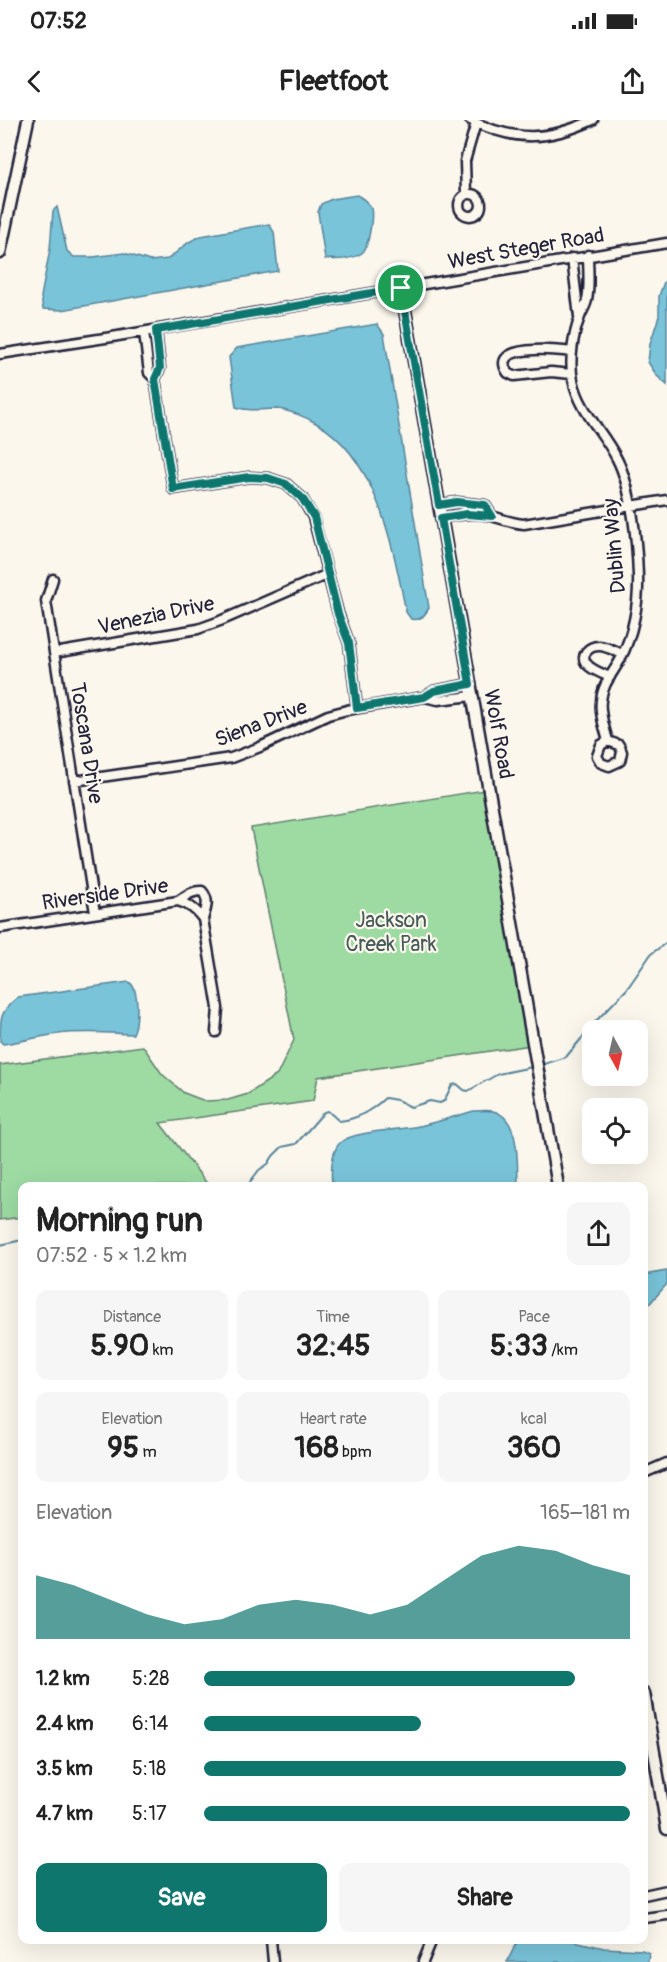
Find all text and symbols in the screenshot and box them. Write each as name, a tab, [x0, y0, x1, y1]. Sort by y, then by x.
text: 07:52	[30, 7, 87, 35]
icon: back	[18, 65, 51, 98]
text: Fleetfoot	[279, 65, 388, 98]
icon: share	[616, 65, 649, 98]
street label: West Steger Road	[446, 221, 606, 276]
pin	[375, 262, 426, 313]
icon: arrive	[384, 271, 417, 304]
street label: Dublin Way	[597, 497, 632, 595]
street label: Venezia Drive	[95, 590, 218, 641]
street label: Toscana Drive	[64, 681, 109, 806]
street label: Wolf Road	[477, 687, 520, 781]
street label: Siena Drive	[211, 693, 312, 753]
street label: Riverside Drive	[40, 872, 171, 917]
park label: Jackson Creek Park	[346, 907, 437, 958]
north arrow	[582, 1020, 648, 1086]
map controls	[582, 1020, 648, 1164]
button: locate	[582, 1098, 648, 1164]
text: Morning run	[36, 1200, 203, 1241]
button: share	[567, 1202, 630, 1265]
text: 07:52 · 5 × 1.2 km	[36, 1243, 187, 1268]
text: Distance	[103, 1307, 161, 1327]
text: Time	[316, 1307, 350, 1327]
text: Pace	[518, 1307, 550, 1327]
text: 5.90	[90, 1327, 149, 1364]
text: 32:45	[295, 1327, 371, 1364]
text: 5:33	[490, 1327, 548, 1364]
text: km	[149, 1340, 174, 1360]
text: /km	[548, 1340, 578, 1360]
text: Elevation	[102, 1409, 162, 1429]
text: Heart rate	[299, 1409, 367, 1429]
text: kcal	[521, 1409, 547, 1429]
text: 95	[107, 1429, 139, 1466]
text: 168	[294, 1429, 339, 1466]
text: 360	[507, 1429, 561, 1466]
text: m	[139, 1442, 157, 1462]
text: bpm	[339, 1442, 372, 1462]
text: Elevation	[36, 1500, 112, 1525]
text: 165–181 m	[540, 1500, 630, 1525]
text: 1.2 km	[36, 1666, 90, 1691]
text: 5:28	[132, 1666, 169, 1691]
text: 2.4 km	[36, 1711, 94, 1736]
text: 6:14	[132, 1711, 168, 1736]
text: 3.5 km	[36, 1756, 93, 1781]
text: 5:18	[132, 1756, 166, 1781]
text: 4.7 km	[36, 1801, 93, 1826]
text: 5:17	[132, 1801, 167, 1826]
button: Save	[36, 1863, 327, 1932]
button: Share	[339, 1863, 630, 1932]

